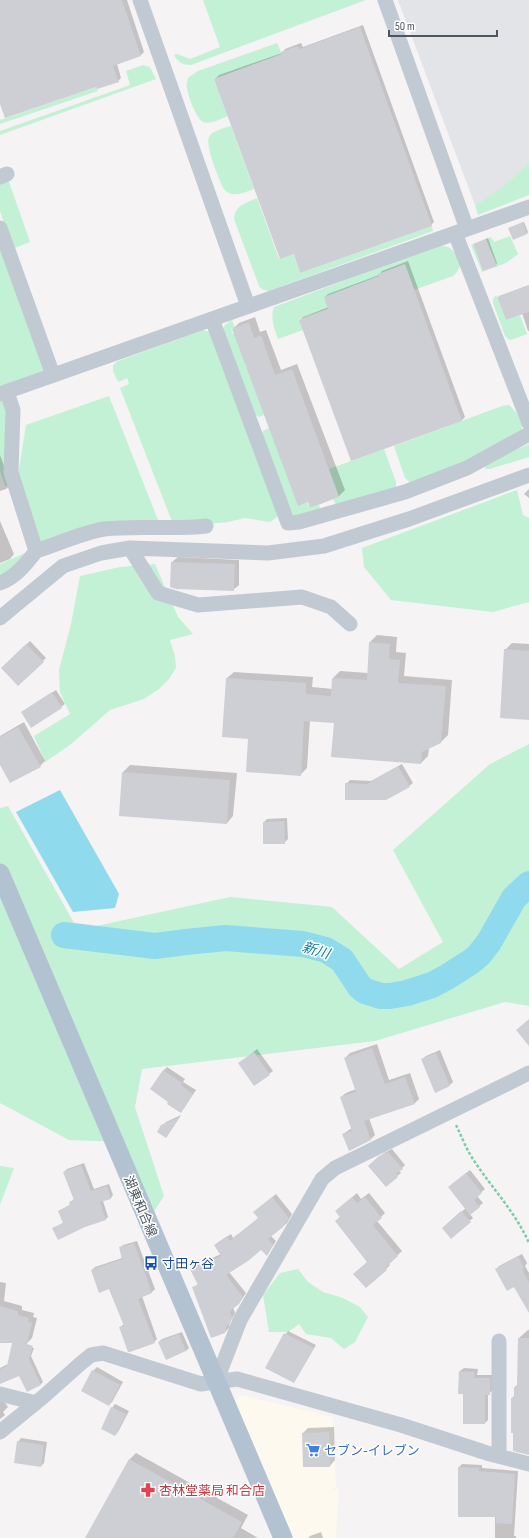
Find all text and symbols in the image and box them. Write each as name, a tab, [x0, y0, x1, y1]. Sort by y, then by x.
scale bar	[389, 12, 497, 38]
text: 50 m	[395, 19, 415, 34]
water label: 新川	[300, 938, 334, 963]
street label: 湖東和合線	[120, 1173, 160, 1239]
bus stop icon: 寸田ヶ谷	[143, 1255, 159, 1271]
place label: 寸田ヶ谷	[162, 1256, 214, 1272]
supermarket icon: セブン-イレブン	[305, 1442, 321, 1458]
place label: セブン-イレブン	[324, 1443, 420, 1459]
pharmacy icon: 杏林堂薬局 和合店	[140, 1482, 156, 1498]
place label: 杏林堂薬局 和合店	[159, 1483, 265, 1499]

